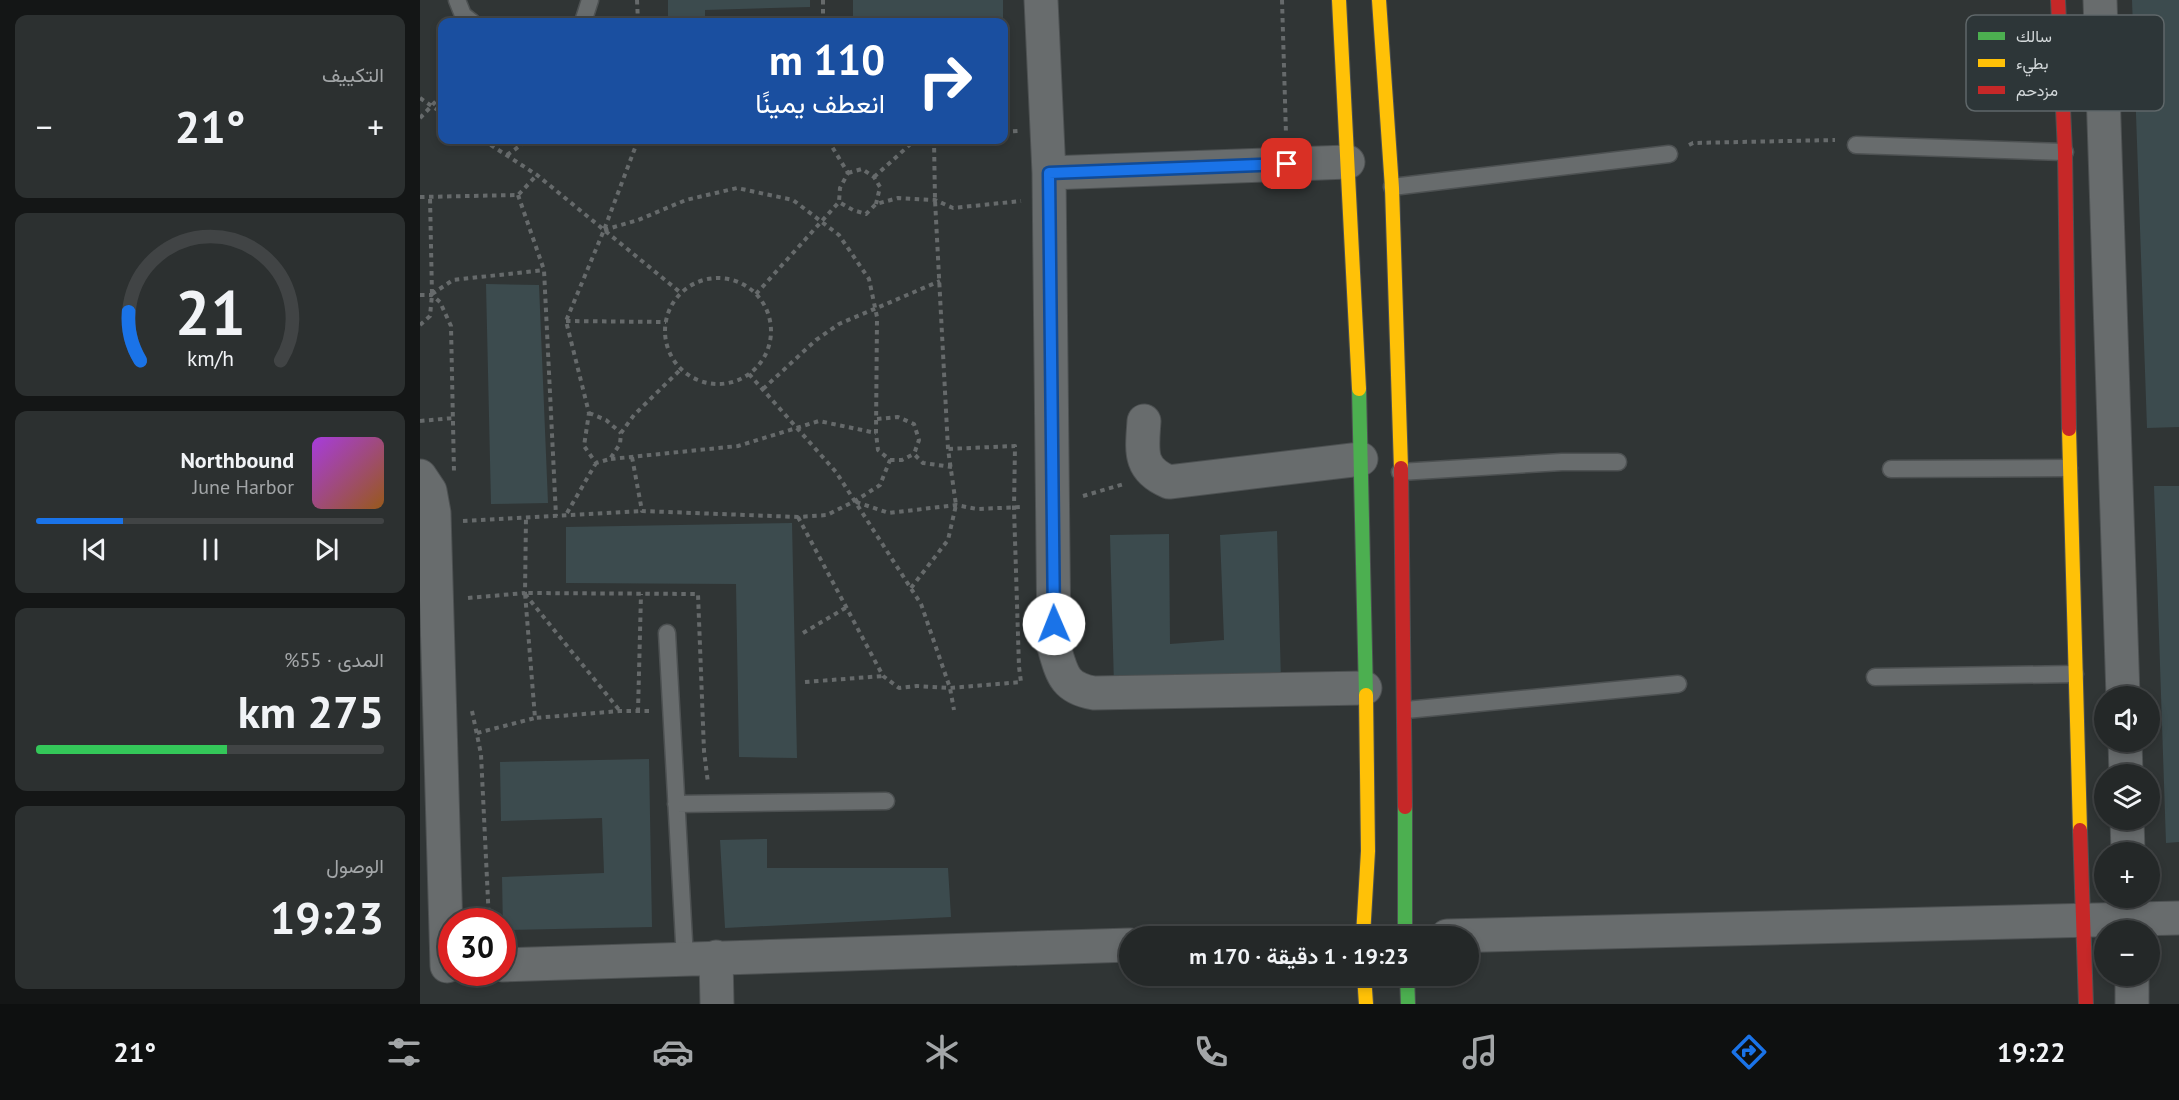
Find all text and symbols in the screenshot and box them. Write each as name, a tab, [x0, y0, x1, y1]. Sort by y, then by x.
legend	[1966, 15, 2164, 111]
text: سالك	[2016, 26, 2052, 46]
text: 110 m	[769, 32, 885, 87]
icon: right	[906, 42, 984, 120]
text: بطيء	[2016, 53, 2048, 77]
text: التكييف	[322, 62, 384, 88]
text: مزدحم	[2016, 80, 2058, 101]
text: انعطف يمينًا	[755, 86, 885, 120]
text: 21°	[175, 97, 245, 155]
text: −	[36, 105, 53, 148]
text: +	[367, 105, 384, 148]
pin	[1261, 138, 1312, 189]
icon: arrive	[1270, 147, 1303, 180]
text: 21	[175, 271, 245, 352]
text: km/h	[186, 345, 233, 373]
text: Northbound	[180, 446, 294, 474]
text: June Harbor	[192, 474, 294, 500]
icon: previous	[78, 533, 111, 566]
icon: pause	[194, 533, 227, 566]
icon: next	[310, 533, 343, 566]
position arrow	[1022, 592, 1086, 656]
text: المدى · 55%	[284, 647, 384, 673]
text: 275 km	[238, 682, 384, 740]
map controls	[2094, 686, 2160, 986]
button: sound	[2094, 686, 2160, 752]
button: layers	[2094, 764, 2160, 830]
button: +	[2094, 842, 2160, 908]
text: الوصول	[326, 853, 384, 879]
text: 19:23	[270, 888, 384, 946]
speed limit sign: 30	[438, 908, 516, 986]
button: −	[2094, 920, 2160, 986]
text: 19:23 · 1 دقيقة · 170 m	[1189, 942, 1409, 970]
icon: filters	[383, 1031, 425, 1073]
icon: car	[652, 1031, 694, 1073]
icon: climate	[921, 1031, 963, 1073]
icon: phone	[1190, 1031, 1232, 1073]
icon: music	[1459, 1031, 1501, 1073]
icon: directions	[1728, 1031, 1770, 1073]
text: 21°	[114, 1035, 156, 1069]
text: 19:22	[1997, 1035, 2066, 1069]

